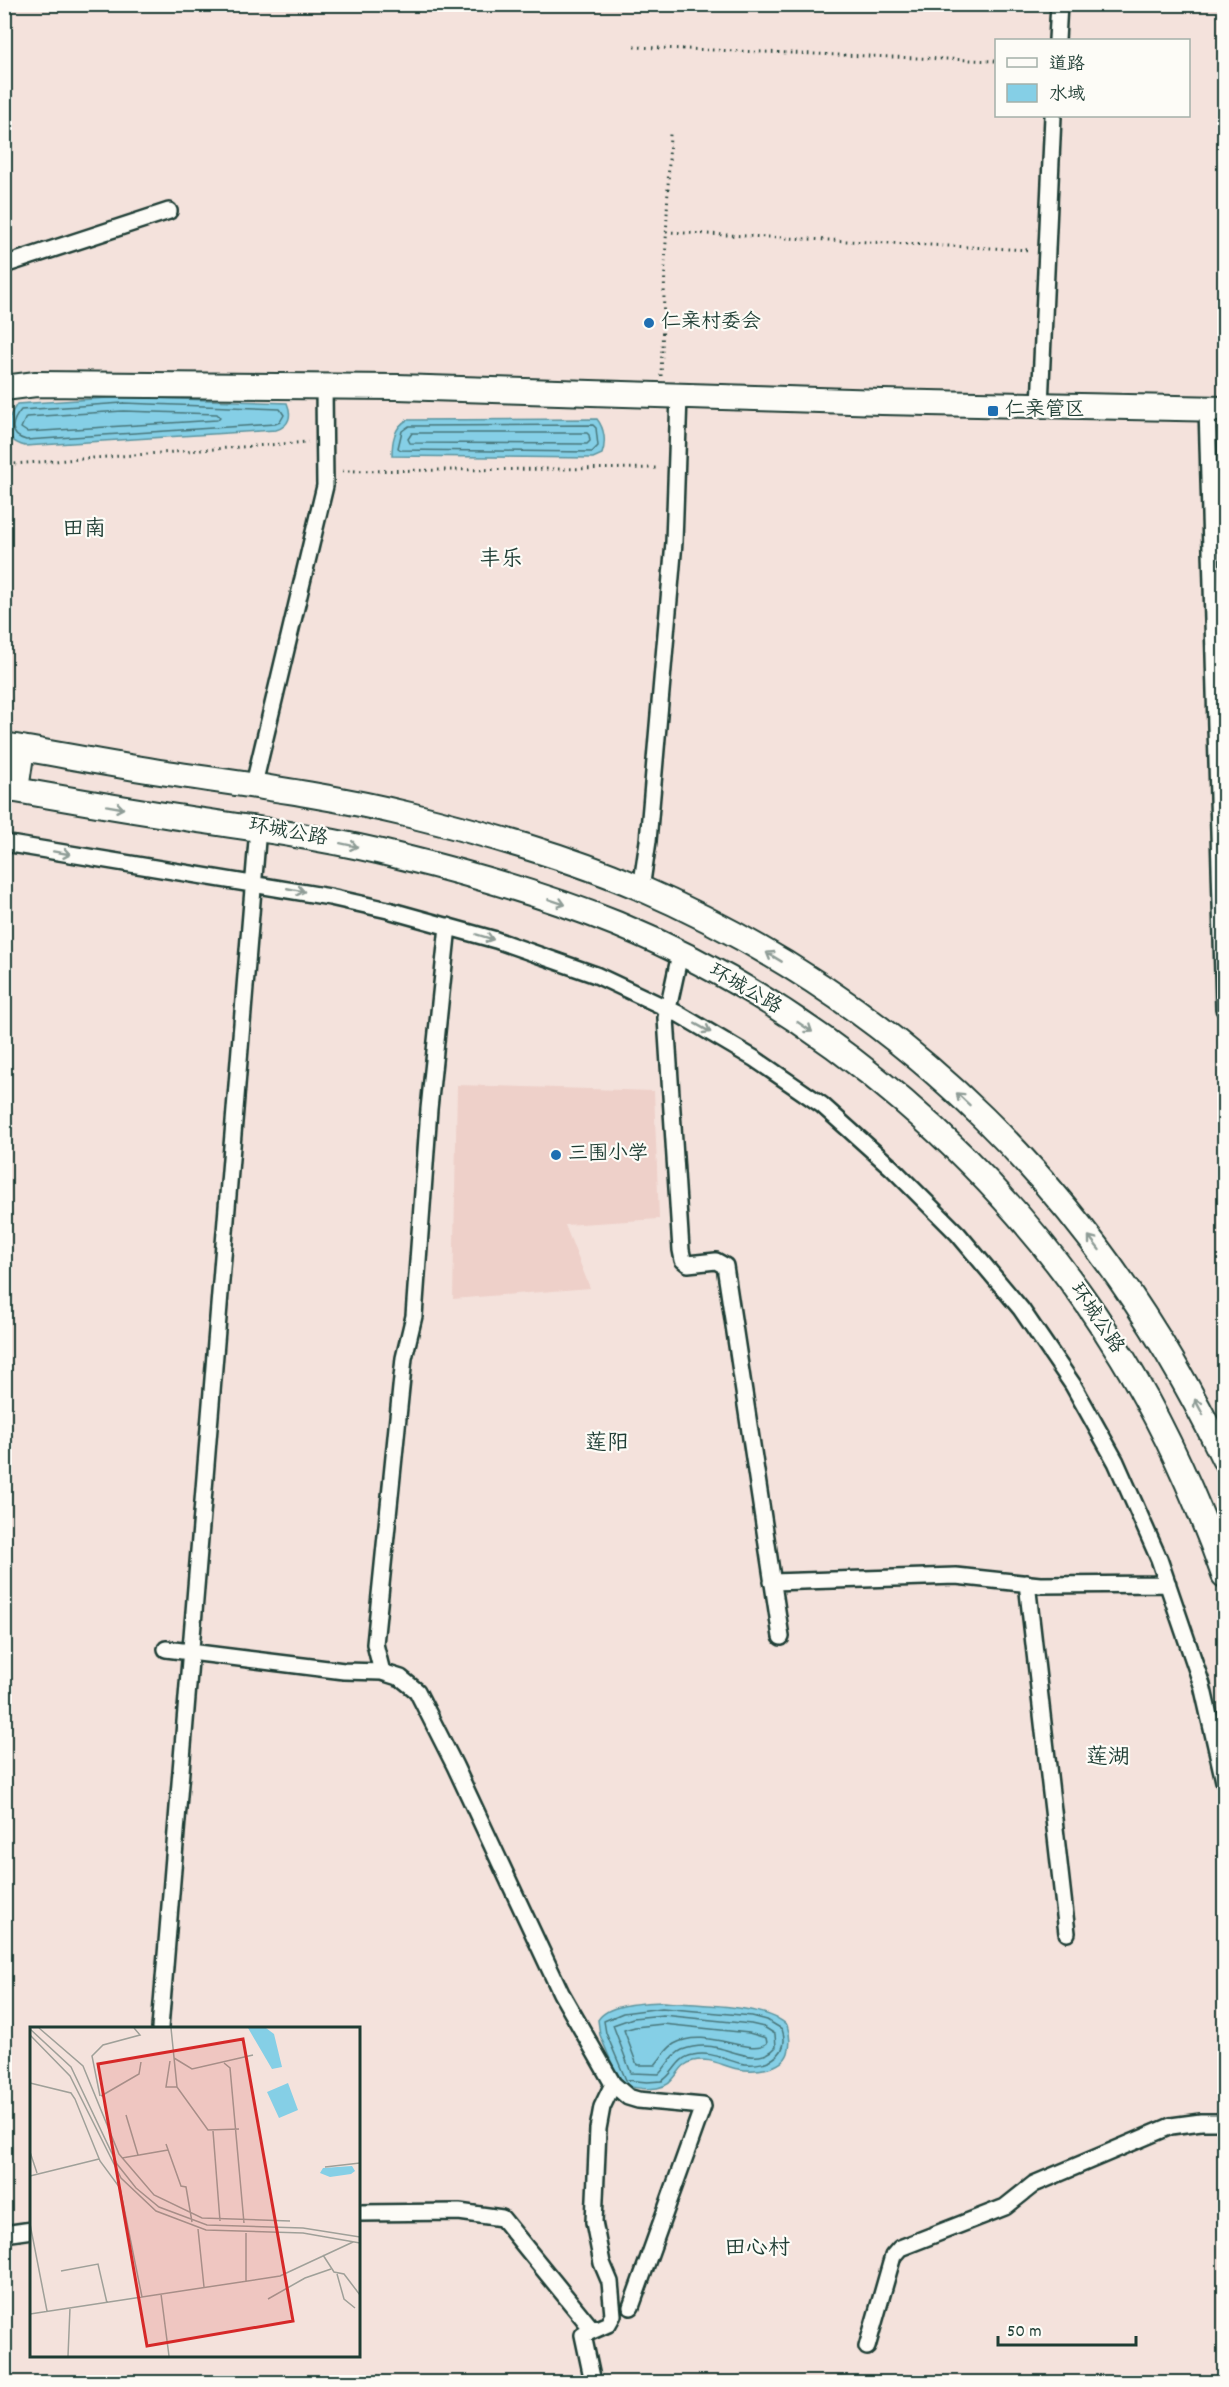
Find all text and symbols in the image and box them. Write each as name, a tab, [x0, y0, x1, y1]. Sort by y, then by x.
legend	[995, 39, 1190, 117]
text: 道路	[1049, 53, 1085, 78]
text: 水域	[1049, 83, 1085, 108]
place label: 仁亲村委会	[661, 309, 761, 337]
marker: 仁亲村委会	[642, 316, 656, 330]
place label: 仁亲管区	[1005, 397, 1085, 425]
marker: 仁亲管区	[986, 404, 1000, 418]
district label: 田南	[62, 515, 106, 546]
district label: 丰乐	[479, 545, 523, 576]
one-way arrow	[104, 802, 124, 813]
street label: 环城公路	[246, 812, 331, 854]
one-way arrow	[339, 839, 358, 851]
one-way arrow	[52, 848, 71, 859]
one-way arrow	[286, 885, 306, 896]
one-way arrow	[547, 898, 565, 909]
one-way arrow	[475, 932, 494, 943]
one-way arrow	[766, 950, 783, 962]
street label: 环城公路	[703, 958, 788, 1023]
one-way arrow	[796, 1021, 813, 1033]
one-way arrow	[694, 1023, 712, 1034]
one-way arrow	[956, 1092, 971, 1106]
place label: 三围小学	[568, 1141, 648, 1169]
marker: 三围小学	[549, 1148, 563, 1162]
one-way arrow	[1088, 1235, 1101, 1251]
street label: 环城公路	[1062, 1278, 1131, 1361]
one-way arrow	[1193, 1399, 1205, 1416]
district label: 莲阳	[585, 1429, 629, 1460]
district label: 莲湖	[1086, 1743, 1130, 1774]
inset map	[30, 2027, 360, 2357]
district label: 田心村	[724, 2234, 790, 2265]
scale bar	[998, 2309, 1136, 2347]
text: 50 m	[1007, 2320, 1042, 2345]

